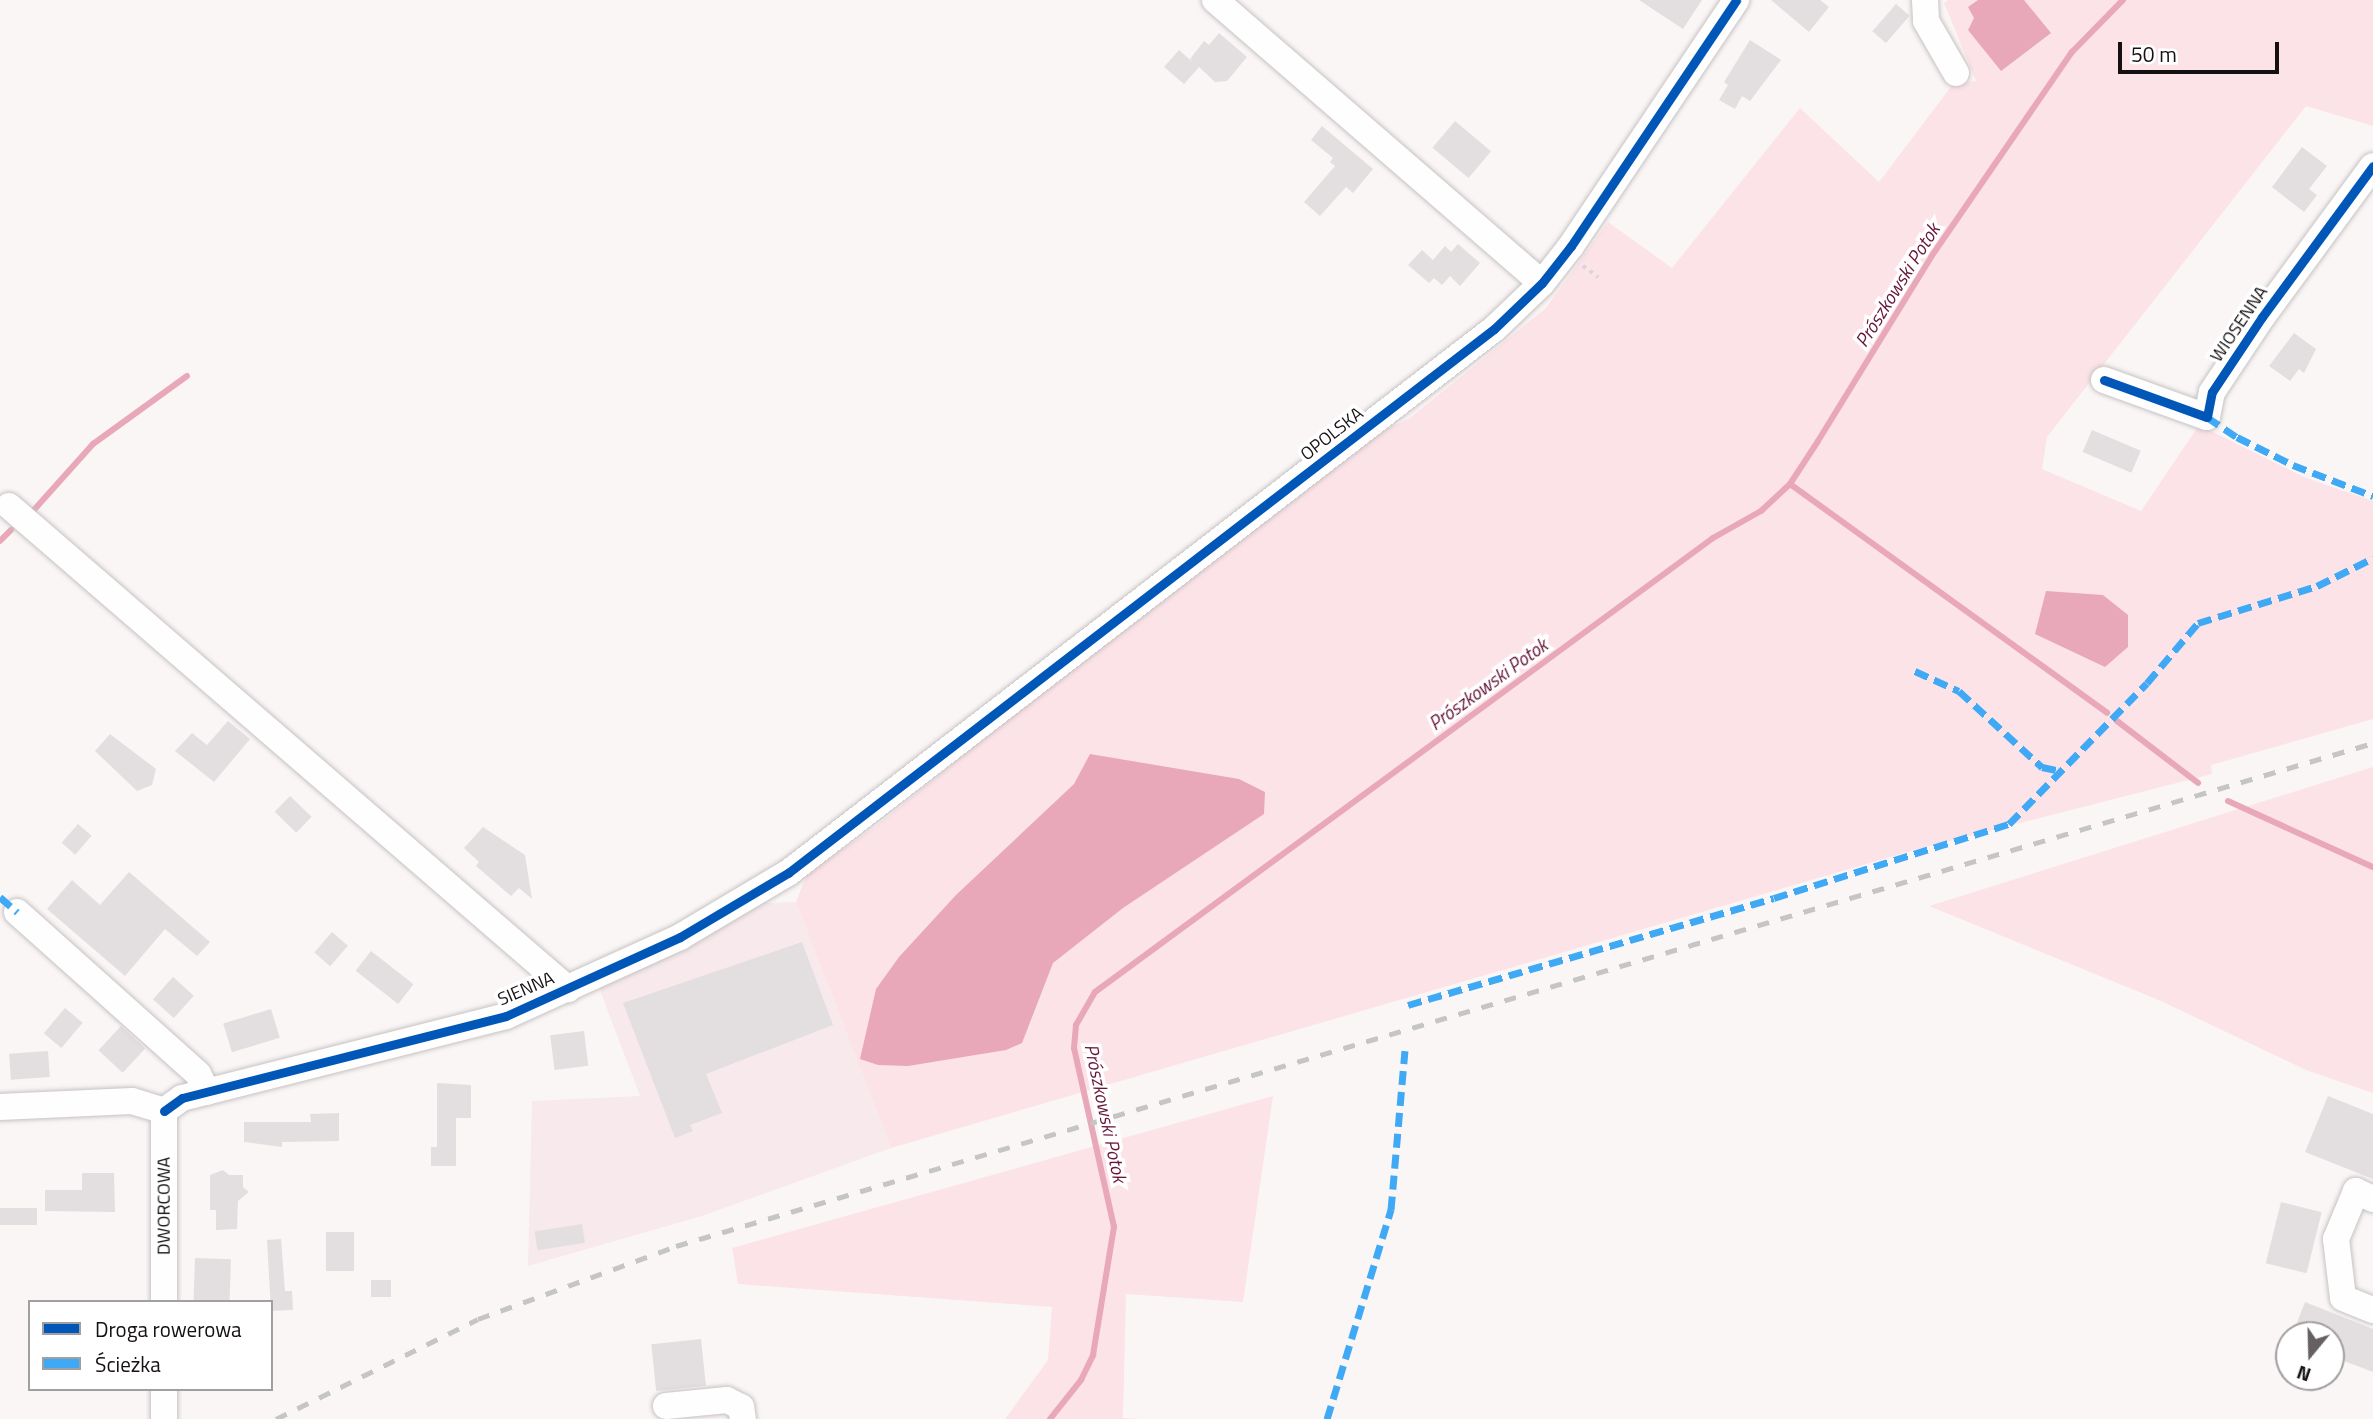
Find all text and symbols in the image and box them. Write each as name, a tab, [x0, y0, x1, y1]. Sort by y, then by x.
scale bar	[2121, 28, 2282, 72]
text: 50 m	[2131, 38, 2177, 70]
water label: Prószkowski Potok	[1850, 219, 1944, 351]
street label: WIOSENNA	[2206, 282, 2272, 366]
street label: OPOLSKA	[1296, 403, 1368, 465]
water label: Prószkowski Potok	[1424, 633, 1552, 735]
street label: SIENNA	[495, 967, 557, 1011]
water label: Prószkowski Potok	[1080, 1042, 1132, 1184]
street label: DWORCOWA	[153, 1157, 175, 1255]
legend	[28, 1300, 273, 1391]
text: Droga rowerowa	[95, 1313, 242, 1345]
north arrow	[2275, 1321, 2345, 1391]
text: Ścieżka	[95, 1348, 161, 1380]
text: N	[2293, 1359, 2315, 1390]

